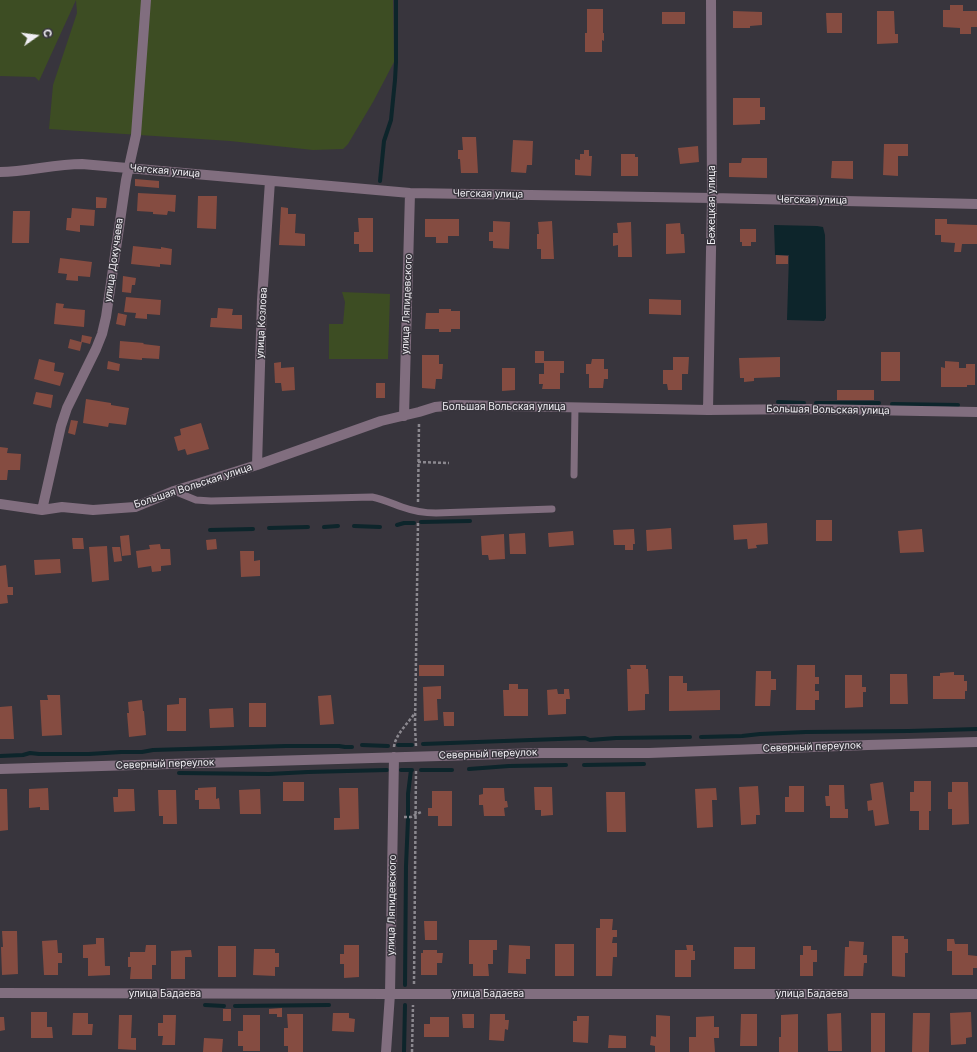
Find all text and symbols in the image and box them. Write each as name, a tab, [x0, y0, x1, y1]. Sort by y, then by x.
north arrow	[16, 16, 56, 56]
text: С	[40, 27, 55, 39]
street label: Чегская улица	[129, 162, 201, 180]
street label: Бежецкая улица	[706, 165, 718, 245]
street label: Чегская улица	[453, 187, 523, 201]
street label: Чегская улица	[777, 193, 847, 207]
street label: улица Докучаева	[102, 217, 126, 303]
street label: улица Ляпидевского	[399, 253, 415, 355]
street label: улица Козлова	[254, 287, 270, 359]
street label: Большая Вольская улица	[442, 401, 566, 413]
street label: Большая Вольская улица	[766, 403, 890, 417]
street label: Большая Вольская улица	[132, 461, 254, 511]
street label: Северный переулок	[763, 739, 861, 755]
street label: Северный переулок	[439, 746, 537, 762]
street label: Северный переулок	[116, 756, 214, 772]
street label: улица Ляпидевского	[385, 854, 399, 956]
street label: улица Бадаева	[129, 988, 201, 1000]
street label: улица Бадаева	[452, 988, 524, 1000]
street label: улица Бадаева	[776, 988, 848, 1000]

